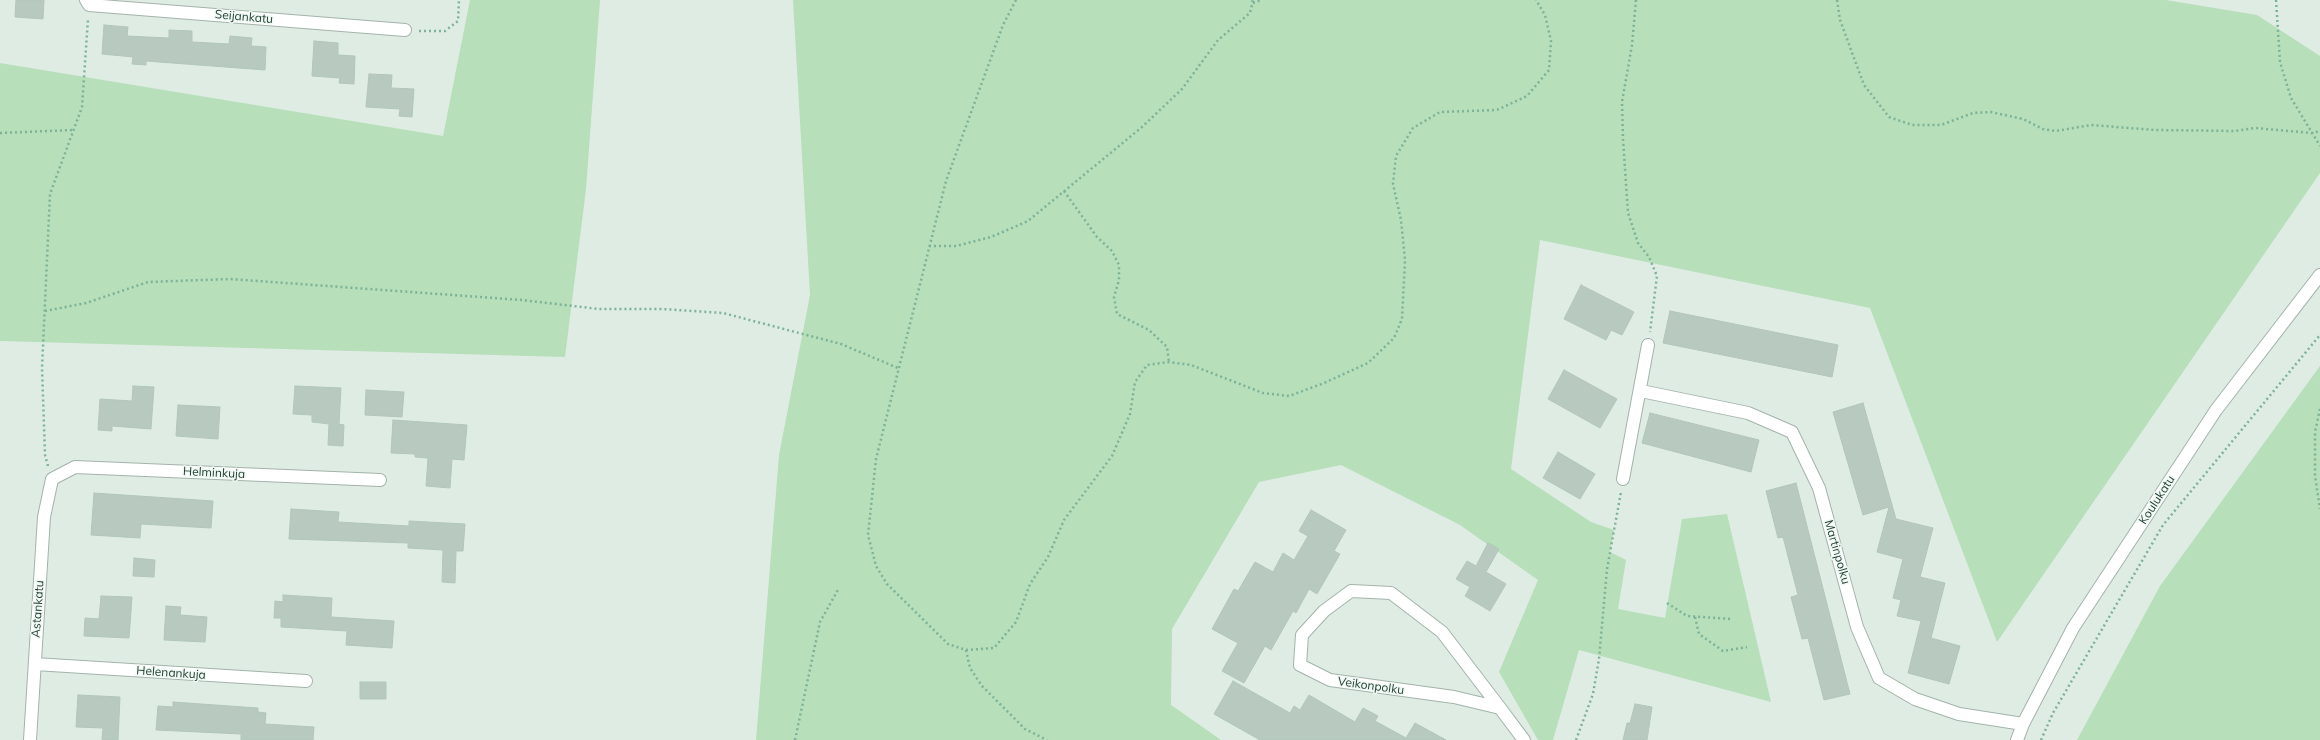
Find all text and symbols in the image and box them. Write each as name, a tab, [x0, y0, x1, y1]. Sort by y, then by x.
street label: Seijankatu	[214, 7, 274, 27]
street label: Helminkuja	[183, 464, 245, 482]
street label: Koulukatu	[2136, 473, 2178, 527]
street label: Martinpolku	[1821, 518, 1853, 586]
street label: Astankatu	[29, 580, 47, 638]
street label: Helenankuja	[136, 663, 206, 683]
street label: Veikonpolku	[1337, 674, 1405, 698]

